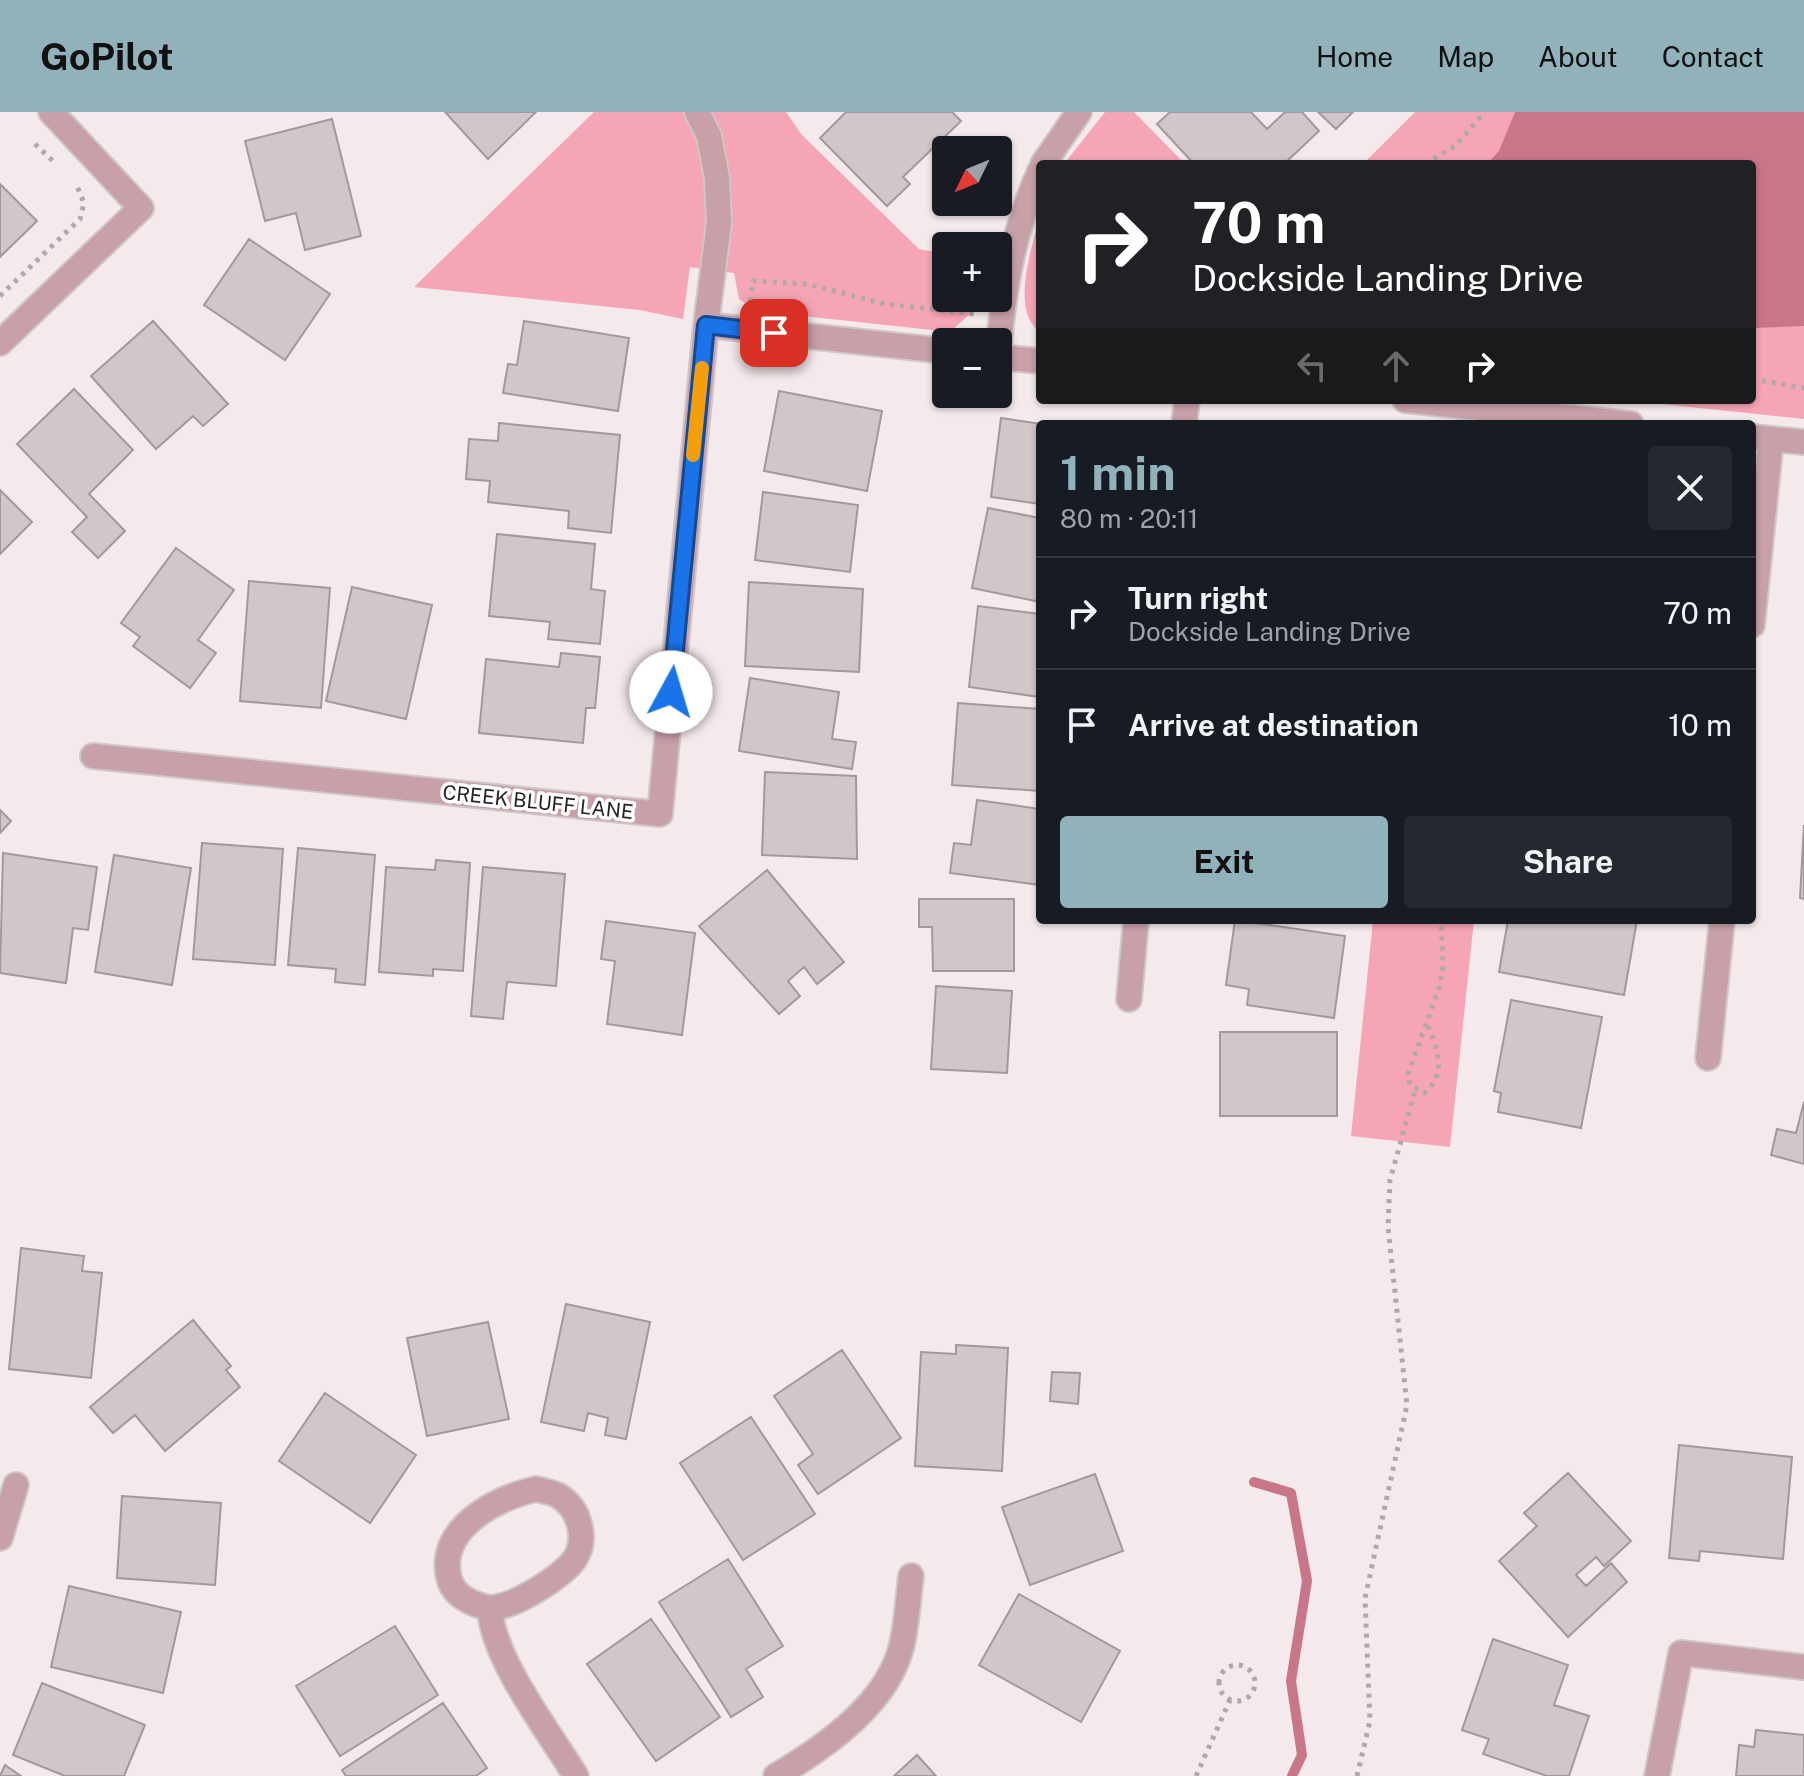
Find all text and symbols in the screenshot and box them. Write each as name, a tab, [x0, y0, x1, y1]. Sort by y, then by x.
text: GoPilot	[40, 34, 174, 79]
text: Home	[1316, 40, 1393, 73]
text: Map	[1437, 40, 1494, 73]
text: About	[1538, 40, 1618, 73]
text: Contact	[1662, 40, 1764, 73]
north arrow	[932, 136, 1012, 216]
map controls	[932, 136, 1012, 408]
text: 70 m	[1192, 190, 1325, 256]
icon: right	[1060, 192, 1164, 296]
button: +	[932, 232, 1012, 312]
text: Dockside Landing Drive	[1192, 257, 1584, 299]
pin	[740, 299, 808, 367]
icon: arrive	[752, 311, 796, 355]
button: −	[932, 328, 1012, 408]
icon: left	[1290, 344, 1334, 388]
icon: ahead	[1374, 344, 1418, 388]
icon: right	[1458, 344, 1502, 388]
text: 1 min	[1060, 444, 1176, 501]
button: close	[1648, 446, 1732, 530]
text: 80 m · 20:11	[1060, 503, 1198, 534]
text: Turn right	[1128, 580, 1268, 616]
icon: right	[1060, 591, 1104, 635]
text: 70 m	[1663, 595, 1732, 631]
text: Dockside Landing Drive	[1128, 616, 1411, 647]
position arrow	[629, 650, 713, 734]
icon: arrive	[1060, 703, 1104, 747]
text: Arrive at destination	[1128, 707, 1419, 743]
text: 10 m	[1668, 707, 1732, 743]
street label: CREEK BLUFF LANE	[441, 780, 635, 824]
button: Exit	[1060, 816, 1388, 908]
button: Share	[1404, 816, 1732, 908]

